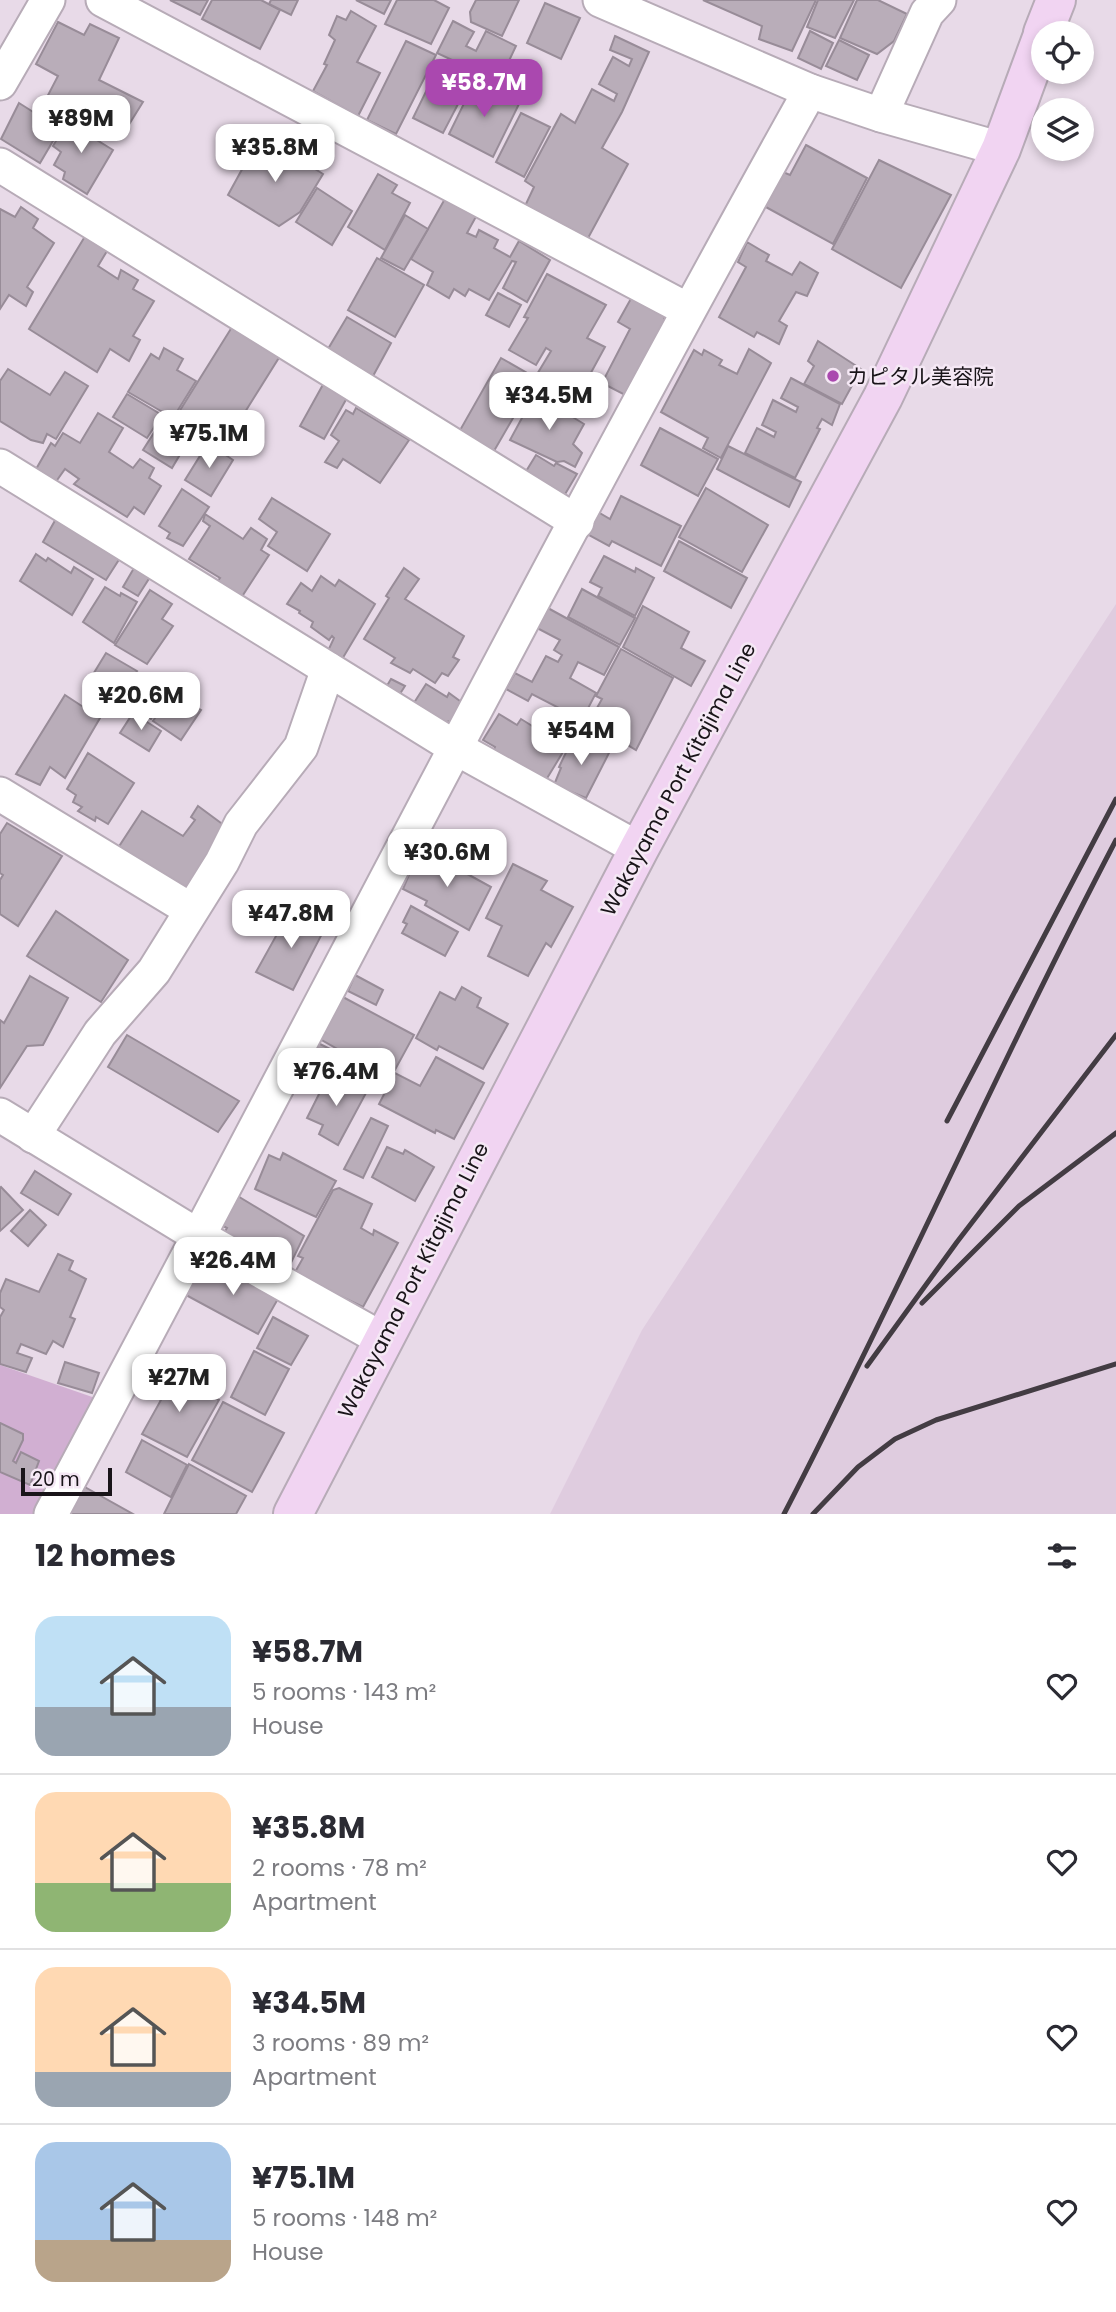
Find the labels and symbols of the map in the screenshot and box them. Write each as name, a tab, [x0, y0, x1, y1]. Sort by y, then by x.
pin: ¥58.7M	[427, 60, 541, 119]
pin: ¥89M	[40, 96, 122, 155]
pin: ¥35.8M	[218, 124, 332, 184]
place label: カピタル美容院	[847, 362, 994, 391]
marker: カピタル美容院	[825, 368, 841, 384]
pin: ¥34.5M	[492, 372, 606, 432]
pin: ¥75.1M	[152, 410, 266, 470]
street label: Wakayama Port Kitajima Line	[593, 637, 763, 921]
pin: ¥20.6M	[84, 672, 198, 732]
pin: ¥54M	[540, 708, 622, 767]
pin: ¥30.6M	[390, 830, 504, 889]
pin: ¥47.8M	[234, 890, 348, 950]
pin: ¥76.4M	[279, 1048, 393, 1108]
street label: Wakayama Port Kitajima Line	[331, 1137, 495, 1423]
pin: ¥26.4M	[176, 1238, 290, 1297]
pin: ¥27M	[138, 1354, 220, 1414]
scale bar	[21, 1465, 112, 1497]

